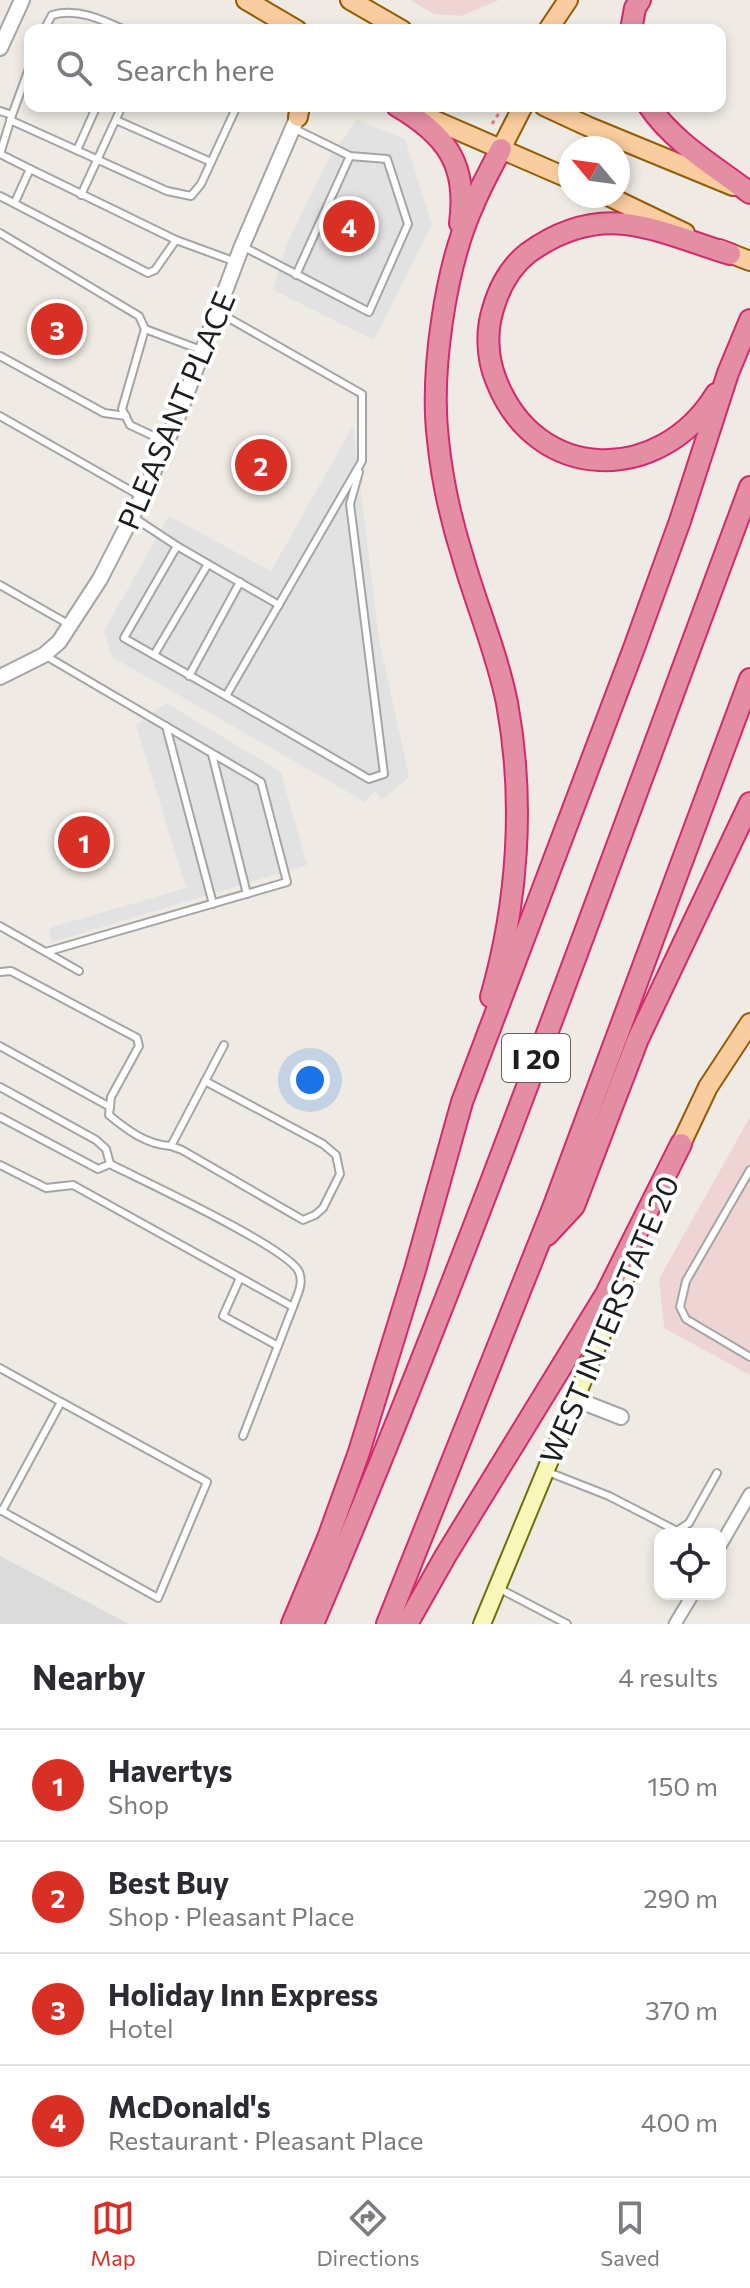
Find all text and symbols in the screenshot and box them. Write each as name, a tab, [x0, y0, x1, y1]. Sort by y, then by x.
search box	[24, 24, 726, 112]
icon: search	[52, 46, 96, 90]
text: Search here	[116, 50, 275, 87]
north arrow	[558, 136, 630, 208]
pin: 4	[323, 196, 375, 256]
street label: PLEASANT PLACE	[108, 286, 242, 534]
pin: 3	[31, 299, 83, 359]
pin: 2	[235, 435, 287, 495]
pin: 1	[58, 812, 110, 872]
road number: I 20	[502, 1034, 570, 1082]
your location	[290, 1060, 330, 1100]
street label: WEST INTERSTATE 20	[530, 1169, 686, 1469]
map controls	[654, 1528, 726, 1600]
button: locate	[654, 1528, 726, 1600]
text: Nearby	[32, 1655, 146, 1697]
text: 4 results	[618, 1661, 718, 1692]
text: Havertys	[108, 1751, 233, 1788]
text: 1	[52, 1770, 64, 1801]
text: 150 m	[647, 1770, 718, 1801]
text: Shop	[108, 1788, 169, 1819]
text: Best Buy	[108, 1863, 229, 1900]
text: 2	[51, 1882, 65, 1913]
text: 290 m	[643, 1882, 718, 1913]
text: Shop · Pleasant Place	[108, 1900, 354, 1931]
text: Holiday Inn Express	[108, 1975, 378, 2012]
text: 3	[50, 1994, 66, 2025]
text: 370 m	[645, 1994, 718, 2025]
text: Hotel	[108, 2012, 174, 2043]
text: McDonald's	[108, 2087, 271, 2124]
text: 4	[50, 2106, 66, 2137]
text: 400 m	[641, 2106, 718, 2137]
text: Restaurant · Pleasant Place	[108, 2124, 424, 2155]
tab: Map	[90, 2196, 136, 2271]
tab: Directions	[316, 2196, 420, 2271]
tab: Saved	[600, 2196, 660, 2271]

